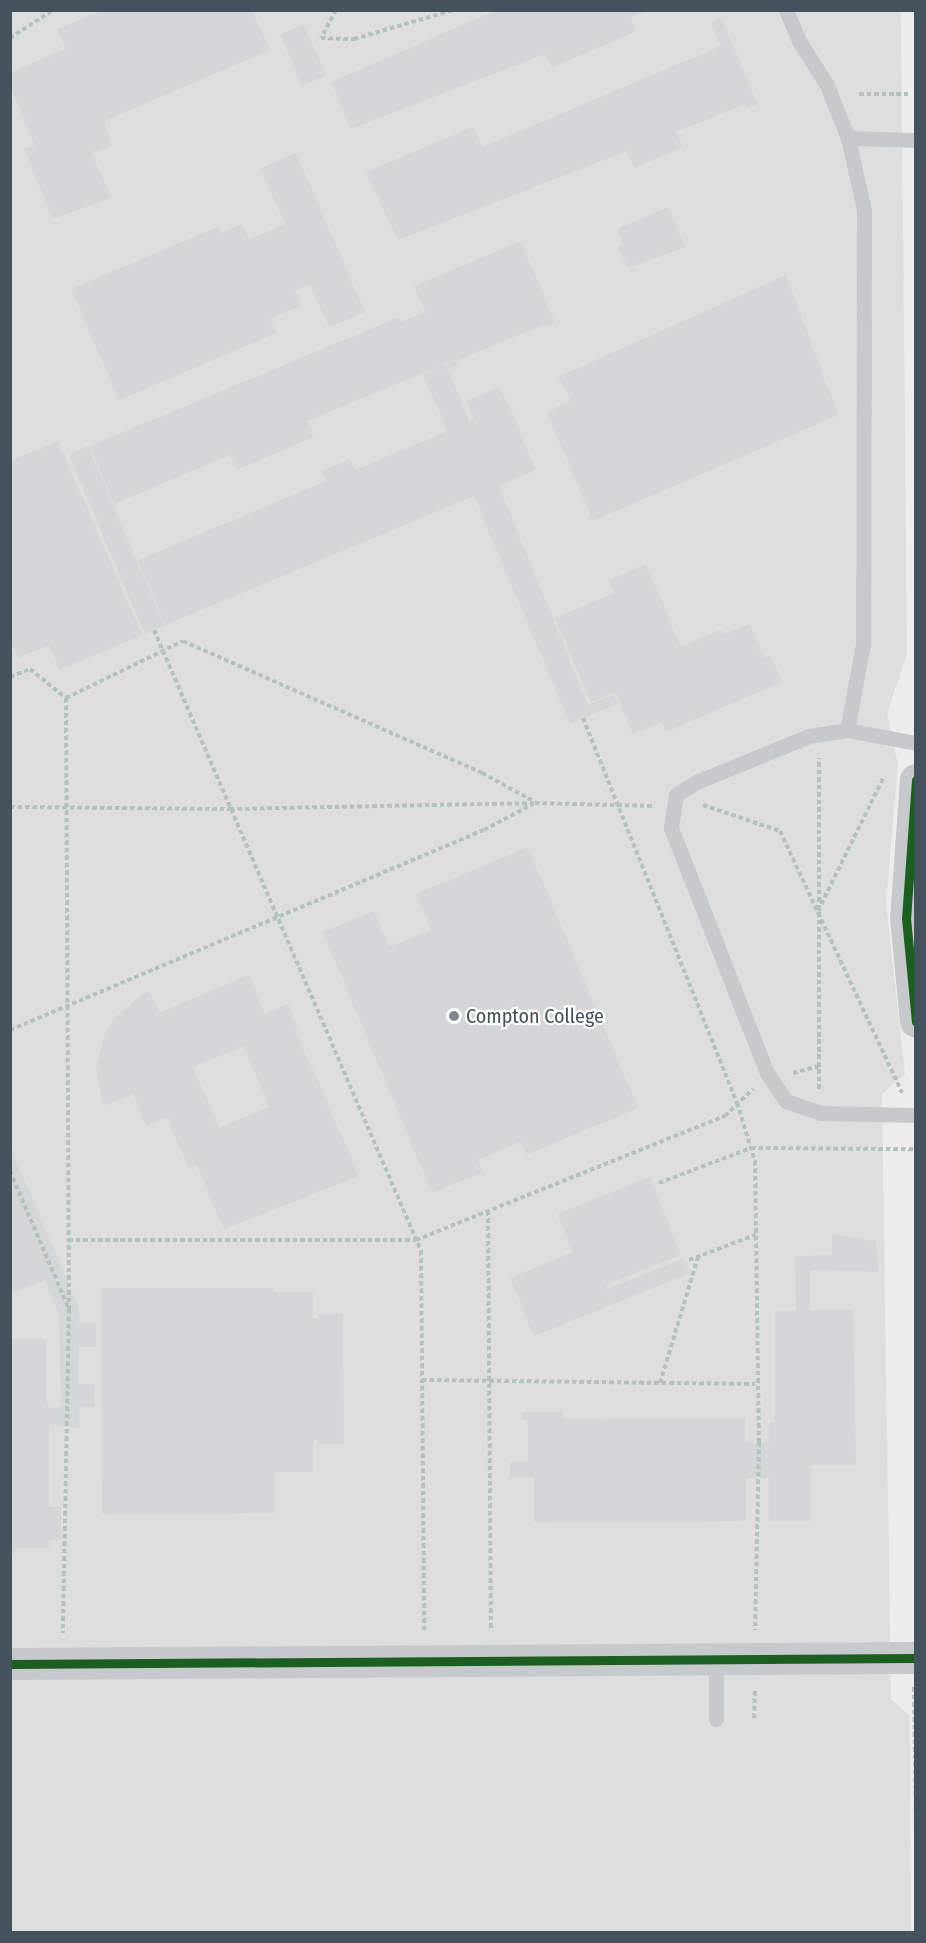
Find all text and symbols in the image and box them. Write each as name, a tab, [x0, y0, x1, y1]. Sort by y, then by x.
place label: Compton College	[466, 1004, 604, 1028]
marker: Compton College	[447, 1009, 461, 1023]

